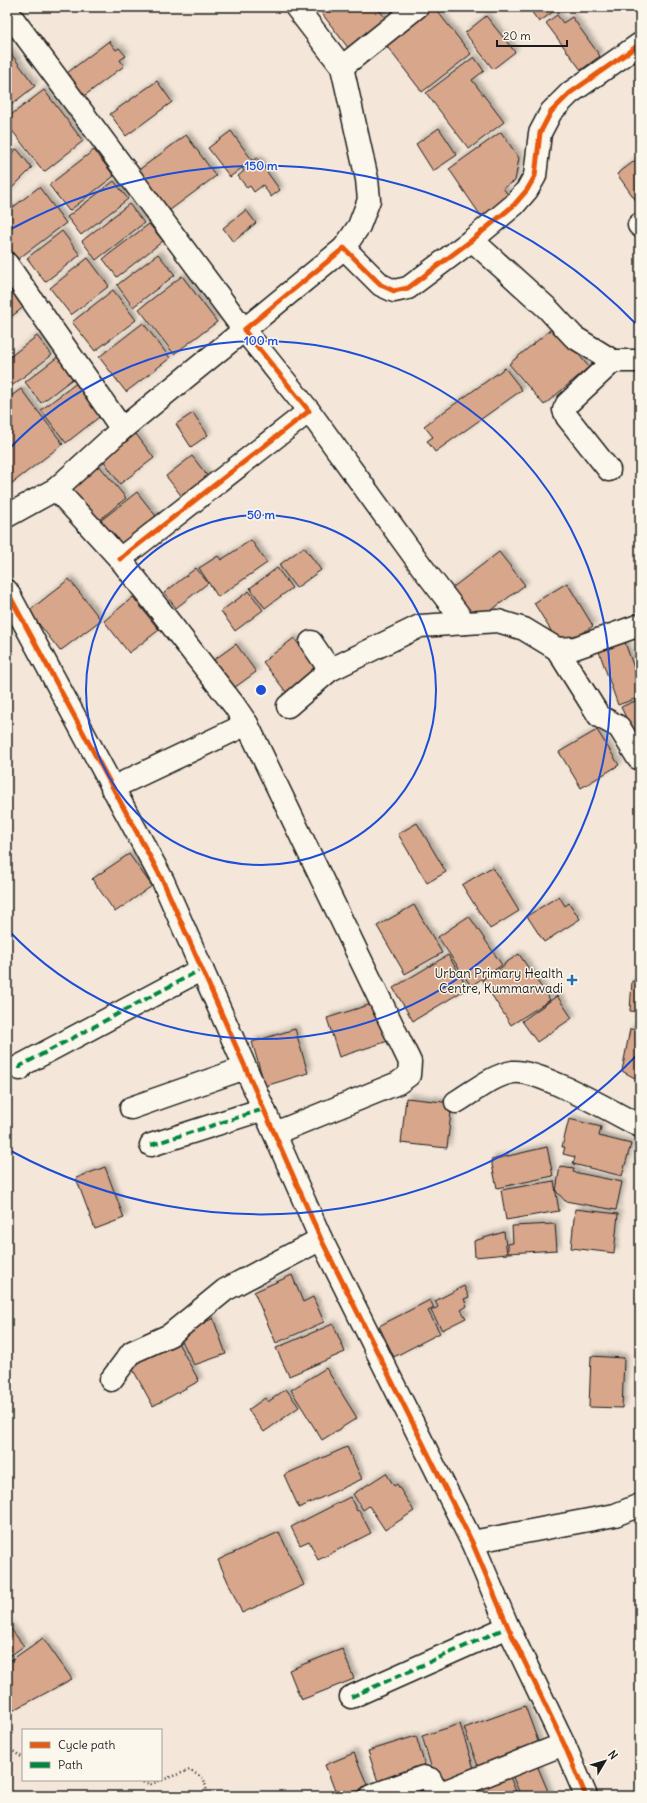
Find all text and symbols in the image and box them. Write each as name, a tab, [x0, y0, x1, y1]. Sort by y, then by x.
scale bar	[497, 22, 567, 48]
text: 20 m	[503, 28, 531, 43]
text: 150 m	[245, 158, 278, 173]
text: 100 m	[244, 333, 278, 348]
text: 50 m	[247, 507, 276, 522]
centre of rings	[254, 683, 268, 697]
place label: Urban Primary Health Centre, Kummarwadi	[435, 965, 563, 997]
marker: Urban Primary Health Centre, Kummarwadi	[566, 974, 578, 986]
legend	[22, 1729, 162, 1781]
text: Cycle path	[58, 1737, 115, 1752]
north arrow	[585, 1741, 625, 1781]
text: N	[605, 1748, 621, 1762]
text: Path	[58, 1757, 83, 1772]

